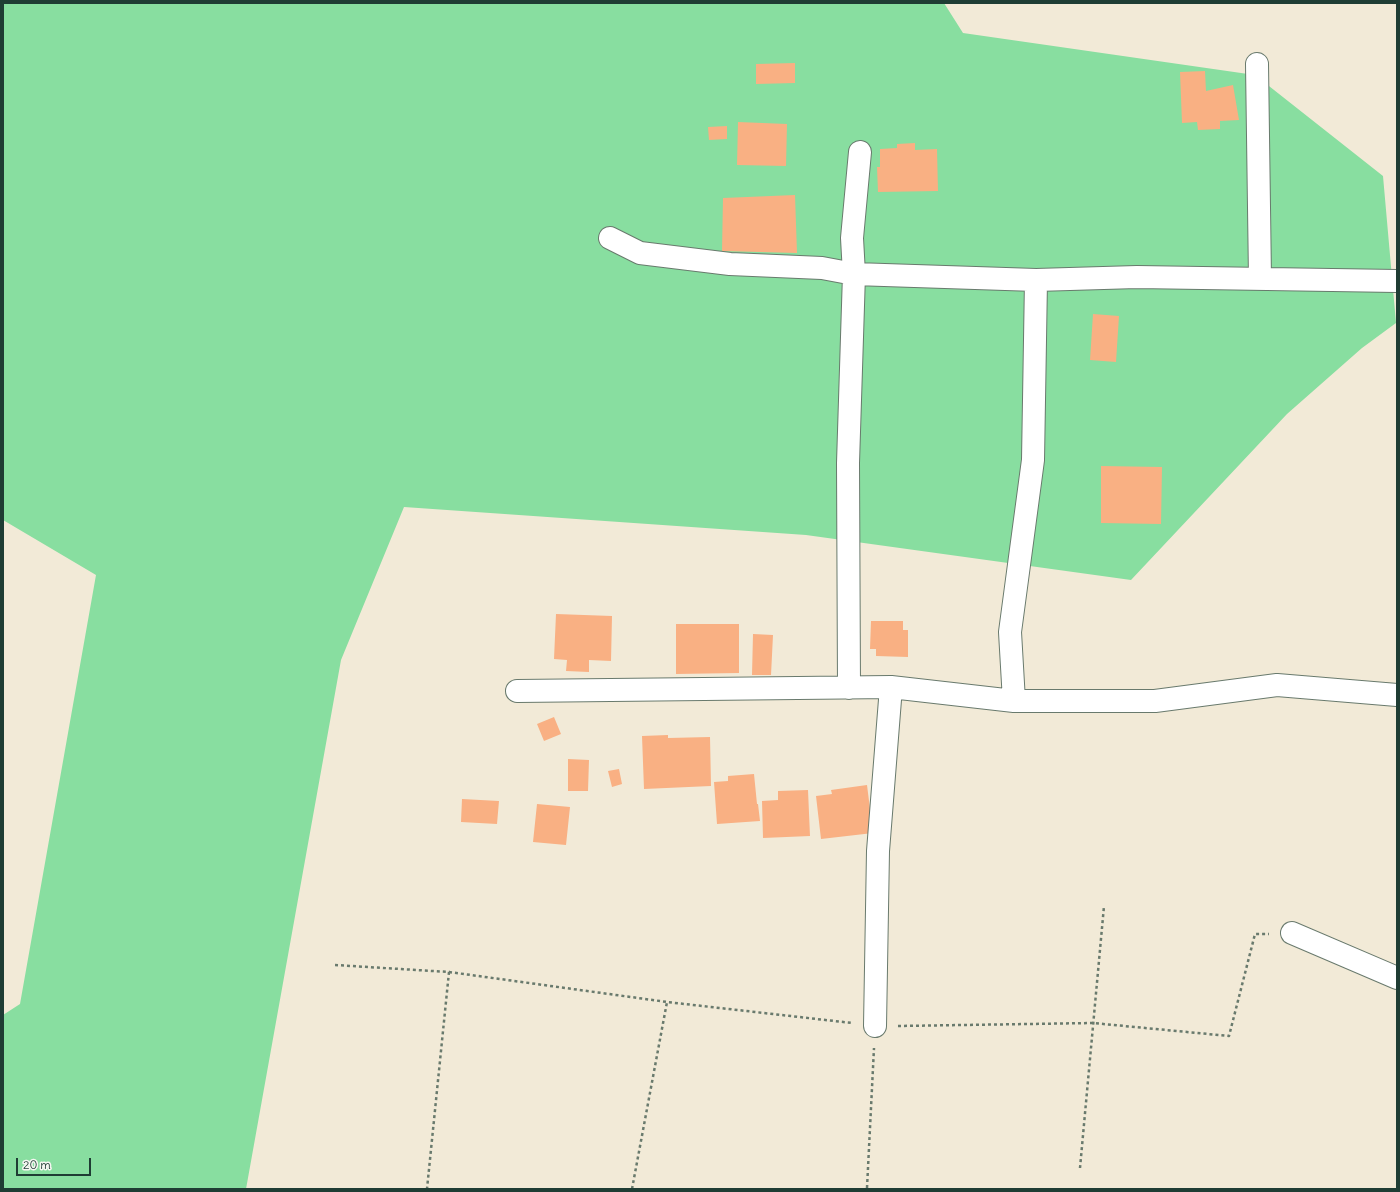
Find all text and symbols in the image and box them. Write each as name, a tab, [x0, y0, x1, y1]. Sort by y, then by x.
scale bar	[18, 1150, 93, 1176]
text: 20 m	[23, 1157, 51, 1172]

